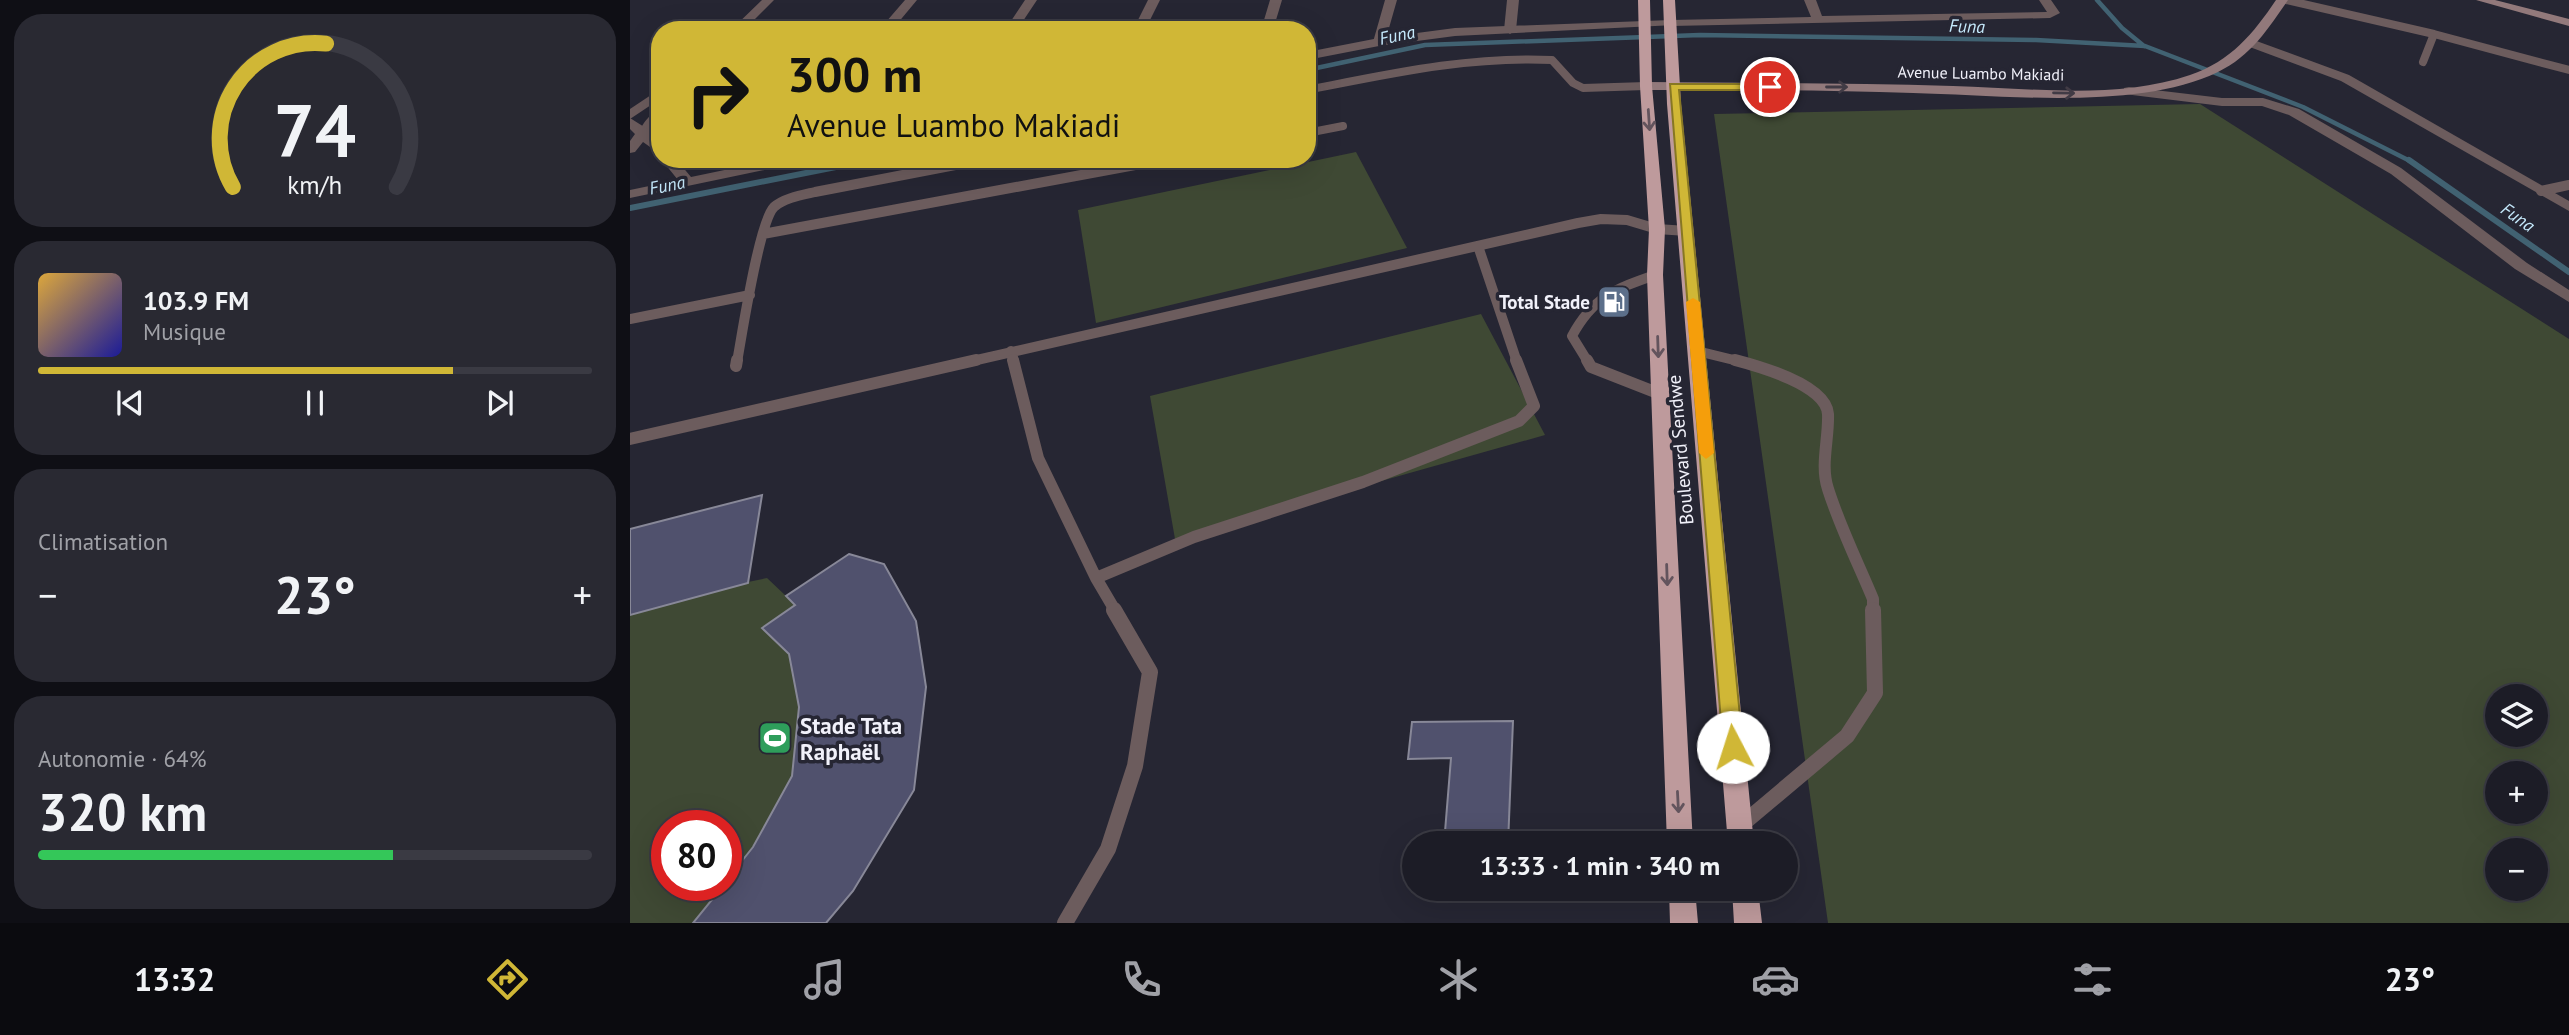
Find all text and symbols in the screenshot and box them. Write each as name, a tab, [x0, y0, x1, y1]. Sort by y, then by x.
water label: Funa	[1949, 14, 1986, 38]
water label: Funa	[1377, 20, 1417, 50]
text: 300 m	[787, 42, 922, 106]
icon: right	[672, 49, 763, 140]
pin	[1740, 57, 1800, 117]
street label: Avenue Luambo Makiadi	[1898, 62, 2064, 84]
icon: arrive	[1751, 68, 1789, 106]
one-way arrow	[1825, 80, 1848, 94]
text: 74	[274, 83, 356, 177]
one-way arrow	[2052, 86, 2075, 99]
text: Avenue Luambo Makiadi	[787, 104, 1120, 146]
one-way arrow	[1642, 108, 1655, 131]
text: km/h	[288, 168, 342, 200]
water label: Funa	[647, 170, 687, 200]
water label: Funa	[2497, 197, 2540, 237]
fuel station icon: Total Stade	[1595, 283, 1633, 321]
text: 103.9 FM	[143, 284, 249, 317]
place label: Total Stade	[1499, 290, 1590, 314]
text: Musique	[143, 317, 226, 346]
one-way arrow	[1651, 335, 1664, 358]
street label: Boulevard Sendwe	[1661, 374, 1699, 526]
icon: previous	[111, 384, 149, 422]
icon: pause	[296, 384, 334, 422]
icon: next	[481, 384, 519, 422]
text: Climatisation	[38, 527, 168, 556]
text: 23°	[274, 561, 356, 628]
one-way arrow	[1660, 563, 1673, 586]
text: −	[38, 570, 57, 619]
text: +	[573, 570, 592, 619]
map controls	[2485, 684, 2548, 901]
button: layers	[2485, 684, 2548, 747]
position arrow	[1696, 710, 1770, 784]
place label: Stade Tata Raphaël	[800, 711, 902, 766]
sports icon: Stade Tata Raphaël	[756, 719, 794, 757]
text: Autonomie · 64%	[38, 744, 206, 773]
button: +	[2485, 761, 2548, 824]
text: 320 km	[38, 778, 207, 845]
one-way arrow	[1671, 790, 1684, 813]
speed limit sign: 80	[651, 810, 742, 901]
button: −	[2485, 838, 2548, 901]
text: 13:33 · 1 min · 340 m	[1480, 849, 1720, 882]
icon: directions	[483, 955, 532, 1004]
icon: music	[800, 955, 849, 1004]
icon: phone	[1117, 955, 1166, 1004]
icon: climate	[1434, 955, 1483, 1004]
icon: car	[1751, 955, 1800, 1004]
icon: filters	[2068, 955, 2117, 1004]
text: 13:32	[134, 958, 215, 1000]
text: 23°	[2385, 958, 2435, 1000]

